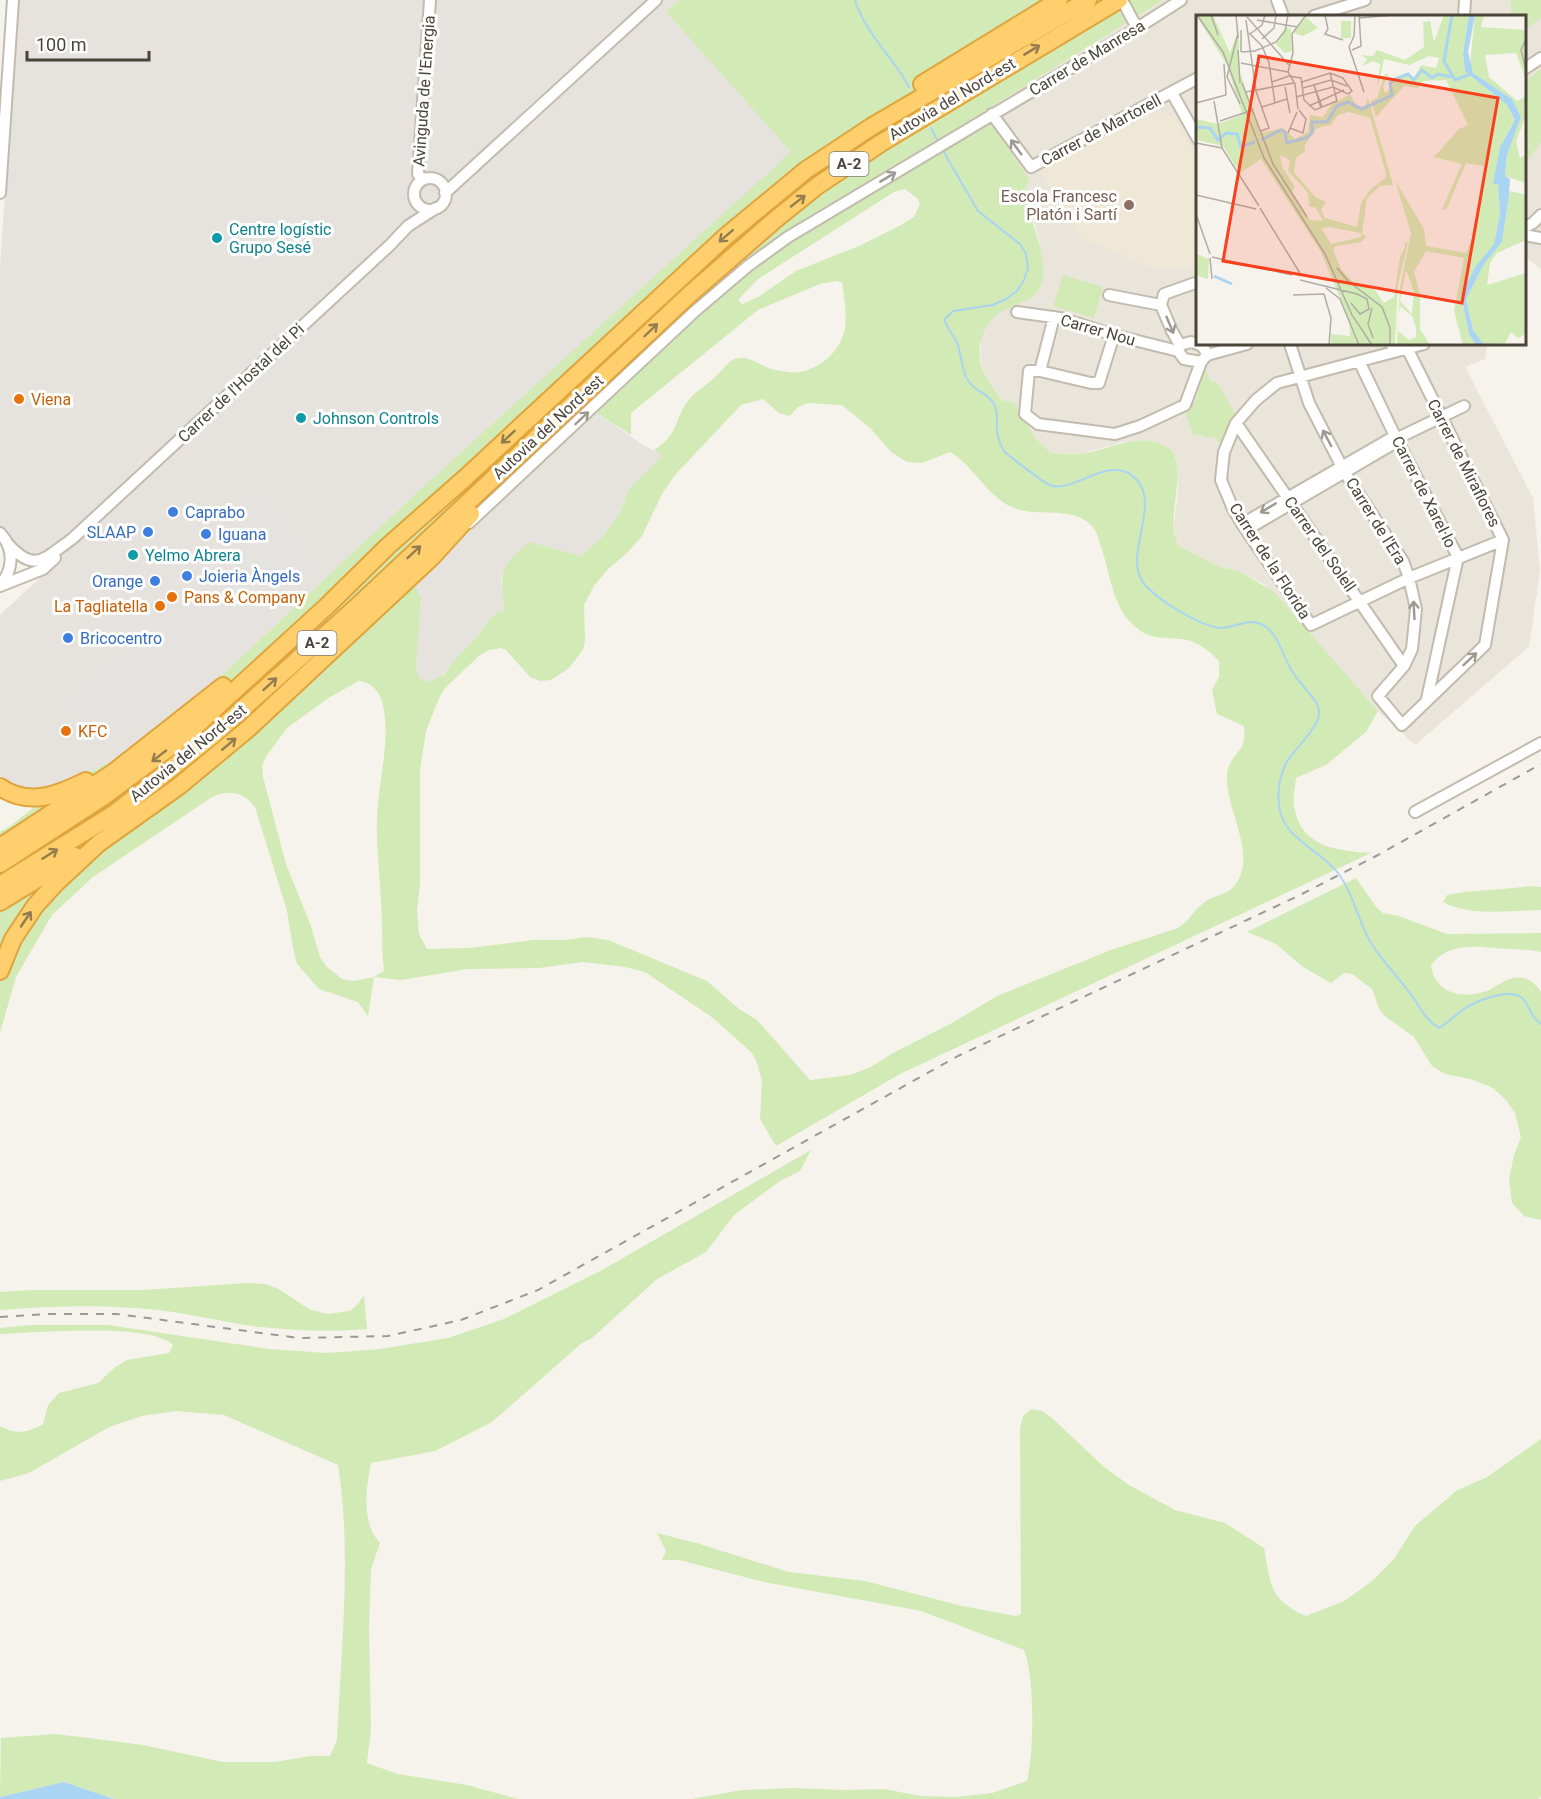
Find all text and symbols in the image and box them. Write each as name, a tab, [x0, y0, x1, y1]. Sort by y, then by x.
street label: Avinguda de l'Energia	[409, 15, 439, 167]
inset map	[1196, 15, 1526, 345]
street label: Carrer de Manresa	[1026, 16, 1148, 100]
scale bar	[27, 24, 148, 62]
text: 100 m	[36, 34, 87, 55]
one-way arrow	[1023, 44, 1040, 56]
street label: Autovia del Nord-est	[885, 54, 1019, 144]
street label: Carrer de Martorell	[1038, 90, 1164, 170]
one-way arrow	[1010, 140, 1023, 156]
road number: A-2	[830, 152, 868, 176]
one-way arrow	[879, 170, 896, 182]
place label: Escola Francesc Platón i Sartí	[1001, 187, 1118, 224]
one-way arrow	[790, 195, 806, 208]
marker: Escola Francesc Platón i Sartí	[1122, 198, 1136, 212]
place label: Centre logístic Grupo Sesé	[229, 220, 331, 257]
one-way arrow	[719, 229, 734, 243]
marker: Centre logístic Grupo Sesé	[210, 231, 224, 245]
street label: Carrer Nou	[1058, 310, 1138, 350]
one-way arrow	[1165, 316, 1176, 334]
street label: Carrer de l'Hostal del Pi	[174, 320, 308, 446]
one-way arrow	[644, 323, 659, 337]
street label: Autovia del Nord-est	[489, 371, 607, 483]
place label: Viena	[31, 390, 71, 409]
marker: Viena	[12, 392, 26, 406]
street label: Carrer de Miraflores	[1424, 396, 1504, 530]
place label: Johnson Controls	[313, 409, 439, 428]
marker: Johnson Controls	[294, 411, 308, 425]
one-way arrow	[574, 411, 589, 426]
one-way arrow	[501, 430, 516, 444]
one-way arrow	[1321, 430, 1332, 448]
street label: Carrer de Xarel·lo	[1388, 433, 1460, 551]
street label: Carrer de l'Era	[1342, 474, 1410, 568]
street label: Carrer del Solell	[1280, 493, 1360, 595]
street label: Carrer de la Florida	[1225, 499, 1315, 623]
one-way arrow	[1260, 502, 1277, 514]
place label: Caprabo	[185, 503, 245, 522]
marker: Caprabo	[166, 505, 180, 519]
place label: SLAAP	[87, 523, 136, 542]
marker: SLAAP	[141, 525, 155, 539]
place label: Iguana	[218, 525, 266, 544]
marker: Iguana	[199, 527, 213, 541]
place label: Yelmo Abrera	[145, 546, 241, 565]
one-way arrow	[406, 546, 421, 560]
marker: Yelmo Abrera	[126, 548, 140, 562]
place label: Joieria Àngels	[199, 567, 300, 586]
marker: Joieria Àngels	[180, 569, 194, 583]
place label: Orange	[92, 572, 143, 591]
marker: Orange	[148, 574, 162, 588]
place label: Pans & Company	[184, 588, 306, 607]
marker: Pans & Company	[165, 590, 179, 604]
place label: La Tagliatella	[54, 597, 148, 616]
marker: La Tagliatella	[153, 599, 167, 613]
one-way arrow	[1409, 601, 1420, 620]
place label: Bricocentro	[80, 629, 162, 648]
marker: Bricocentro	[61, 631, 75, 645]
road number: A-2	[298, 631, 336, 655]
one-way arrow	[1463, 651, 1478, 666]
one-way arrow	[262, 677, 277, 691]
street label: Autovia del Nord-est	[126, 700, 250, 806]
place label: KFC	[78, 722, 107, 741]
marker: KFC	[59, 724, 73, 738]
one-way arrow	[221, 738, 237, 751]
one-way arrow	[152, 749, 168, 762]
one-way arrow	[41, 848, 58, 860]
one-way arrow	[20, 912, 32, 928]

